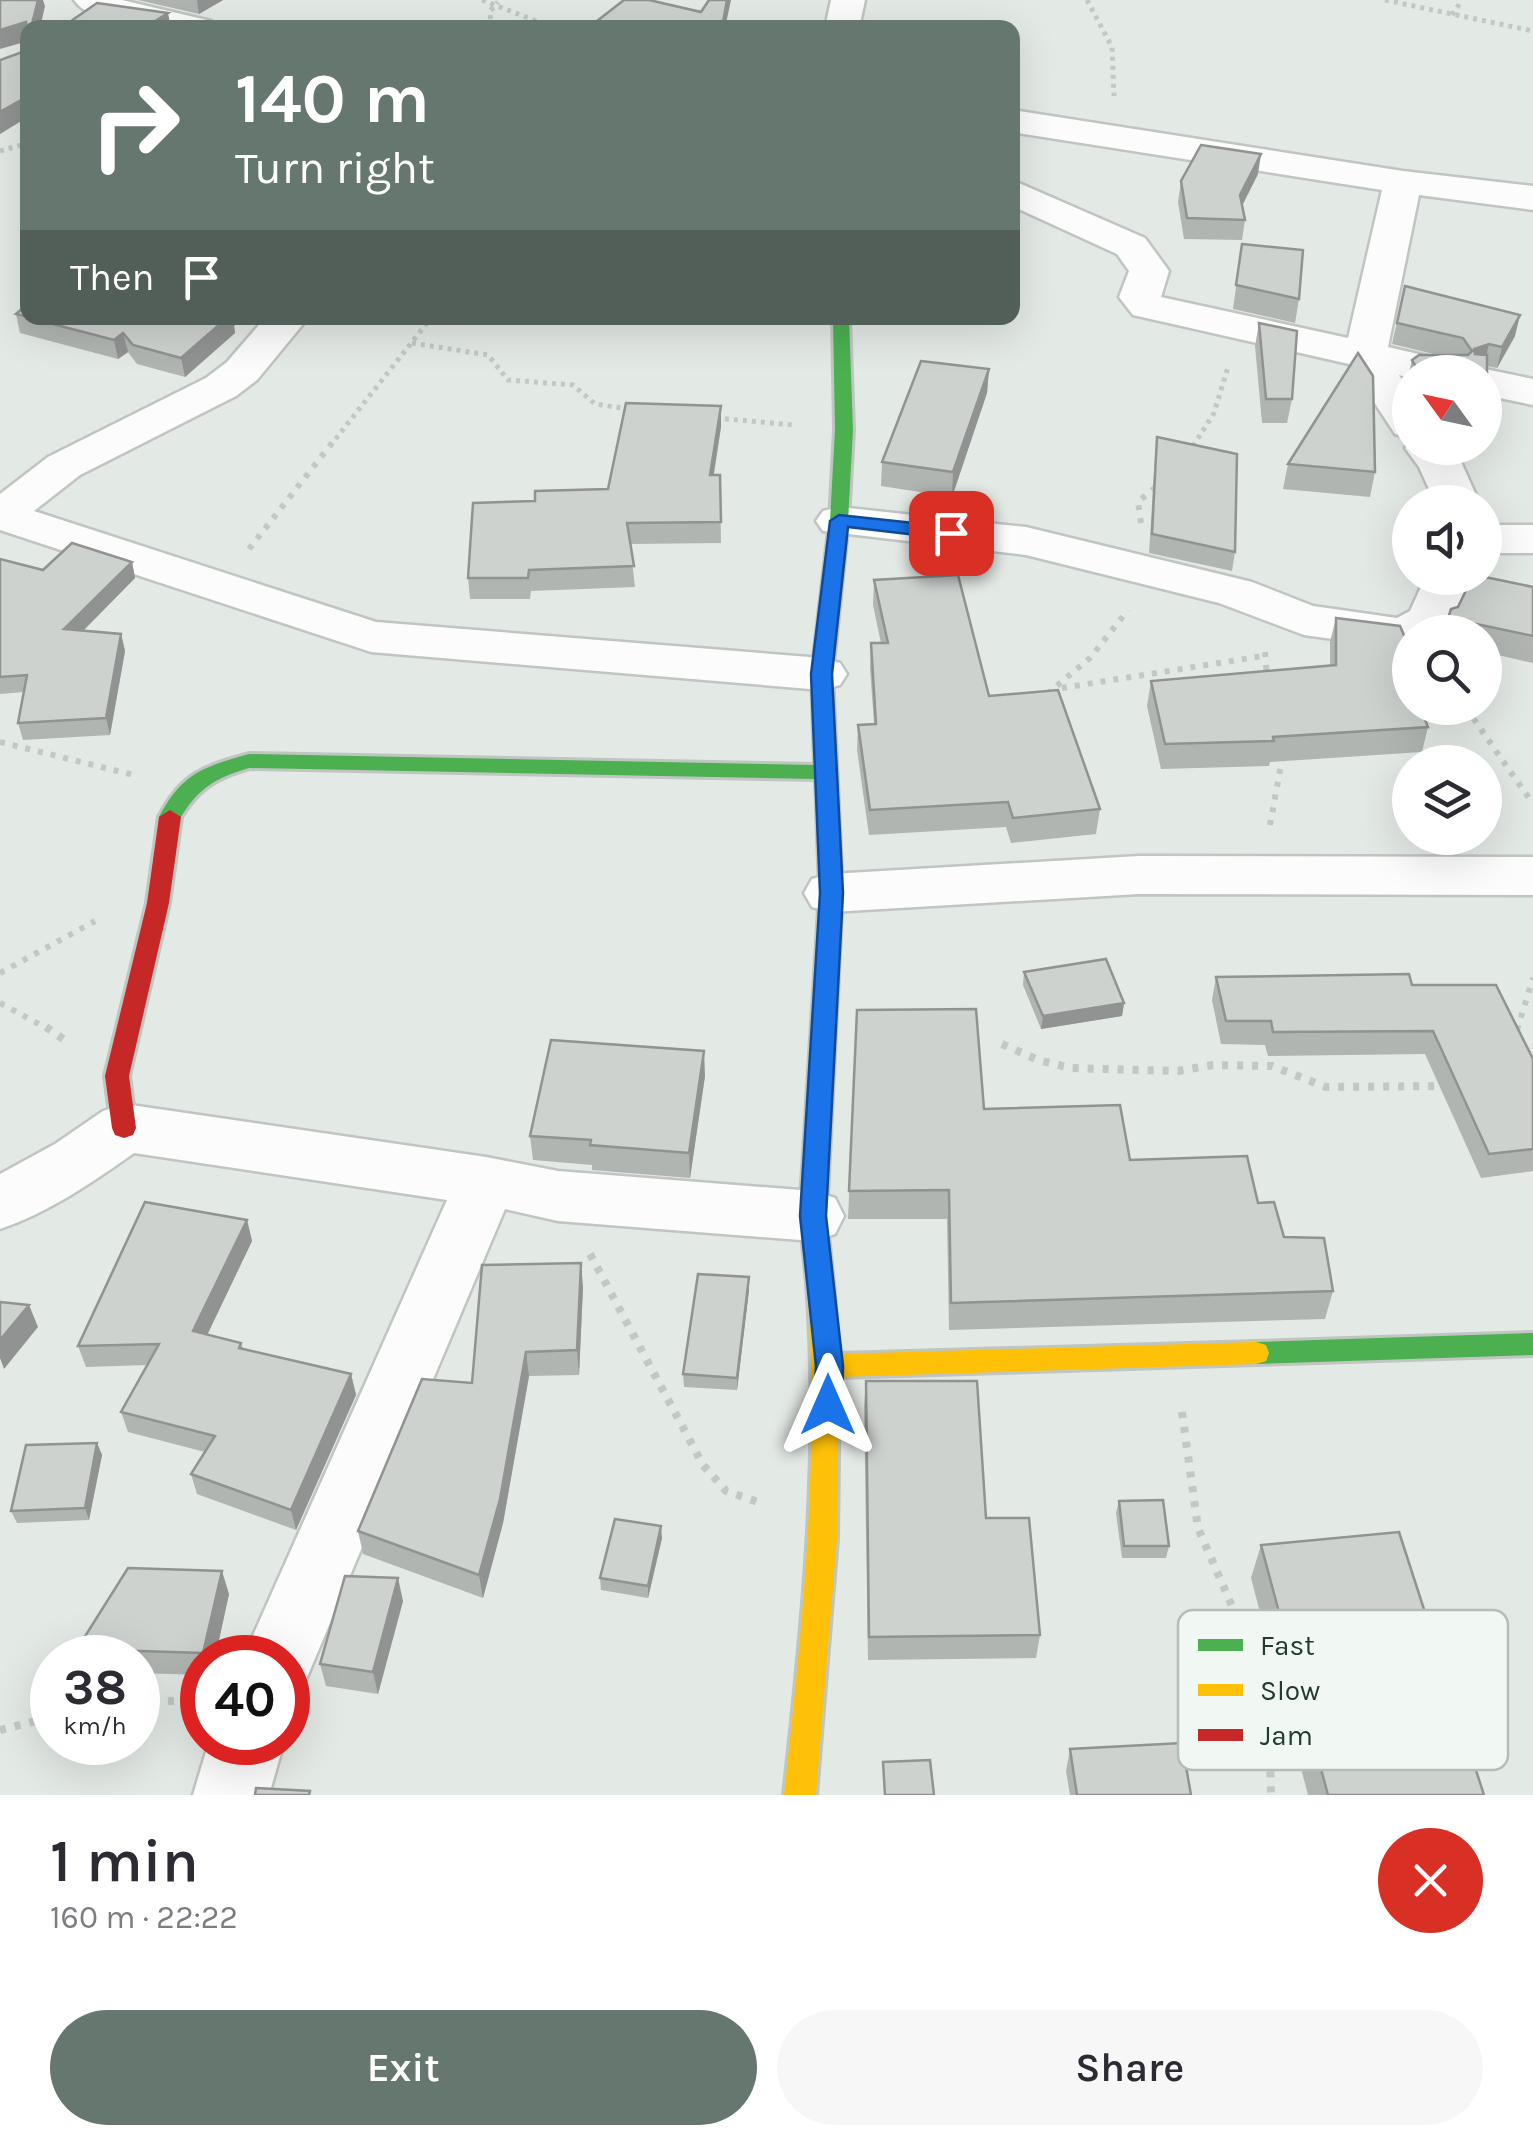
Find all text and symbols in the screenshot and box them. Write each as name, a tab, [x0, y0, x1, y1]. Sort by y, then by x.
text: 140 m	[235, 58, 430, 140]
icon: right	[70, 60, 200, 190]
text: Turn right	[235, 142, 435, 194]
icon: arrive	[174, 250, 229, 305]
text: Then	[70, 255, 154, 300]
north arrow	[1392, 355, 1502, 465]
map controls	[1392, 355, 1502, 855]
button: sound	[1392, 485, 1502, 595]
pin	[909, 491, 994, 576]
icon: arrive	[924, 506, 979, 561]
button: search	[1392, 615, 1502, 725]
button: layers	[1392, 745, 1502, 855]
position arrow	[776, 1353, 880, 1457]
legend	[1178, 1610, 1508, 1770]
text: Fast	[1260, 1629, 1315, 1662]
speed limit sign: 40	[180, 1635, 310, 1765]
text: 38	[63, 1658, 127, 1717]
text: Slow	[1260, 1674, 1320, 1707]
text: km/h	[63, 1711, 127, 1740]
text: Jam	[1260, 1719, 1313, 1752]
text: 1 min	[50, 1826, 199, 1896]
button: close	[1378, 1828, 1483, 1933]
text: 160 m · 22:22	[50, 1899, 238, 1936]
button: Exit	[50, 2010, 757, 2125]
button: Share	[777, 2010, 1483, 2125]

